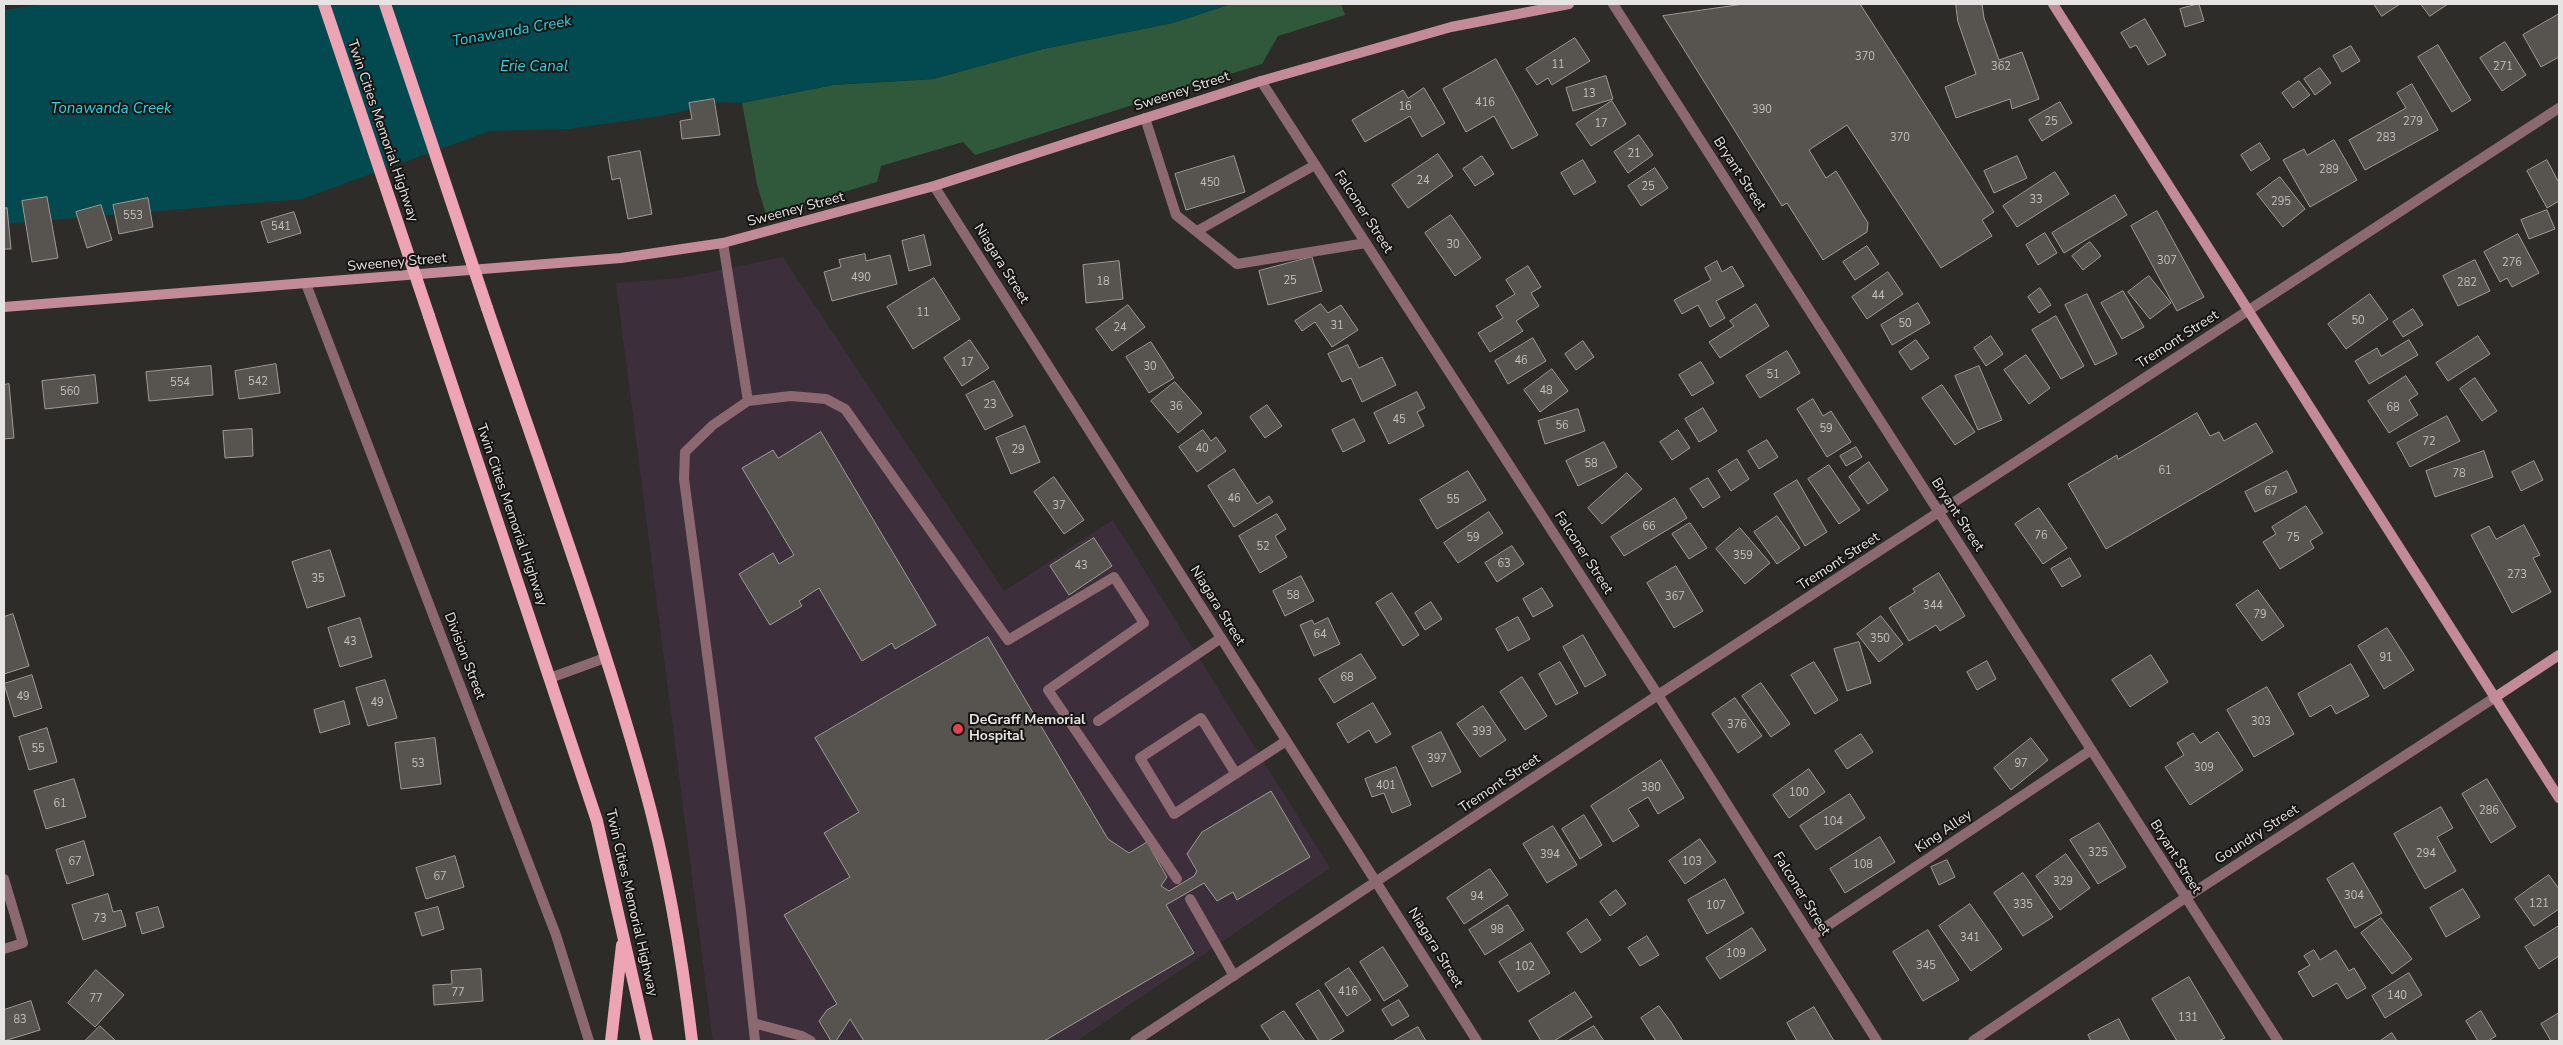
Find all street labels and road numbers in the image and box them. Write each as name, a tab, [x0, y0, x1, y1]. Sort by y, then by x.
street label: Twin Cities Memorial Highway	[343, 38, 421, 224]
street label: Sweeney Street	[1132, 69, 1232, 115]
street label: Bryant Street	[1709, 134, 1769, 214]
street label: Falconer Street	[1330, 167, 1396, 257]
street label: Sweeney Street	[746, 189, 846, 231]
street label: Niagara Street	[970, 221, 1032, 307]
street label: Sweeney Street	[347, 250, 447, 276]
street label: Tremont Street	[2134, 307, 2222, 373]
street label: Twin Cities Memorial Highway	[472, 422, 550, 608]
street label: Bryant Street	[1927, 475, 1987, 555]
street label: Falconer Street	[1550, 508, 1616, 598]
street label: Tremont Street	[1795, 529, 1883, 595]
street label: Niagara Street	[1186, 563, 1248, 649]
street label: Division Street	[440, 610, 488, 702]
street label: Tremont Street	[1456, 751, 1544, 817]
street label: Goundry Street	[2212, 802, 2302, 868]
street label: King Alley	[1912, 807, 1976, 857]
street label: Twin Cities Memorial Highway	[601, 808, 661, 998]
street label: Bryant Street	[2146, 817, 2204, 897]
street label: Falconer Street	[1769, 849, 1833, 939]
street label: Niagara Street	[1404, 905, 1466, 991]

